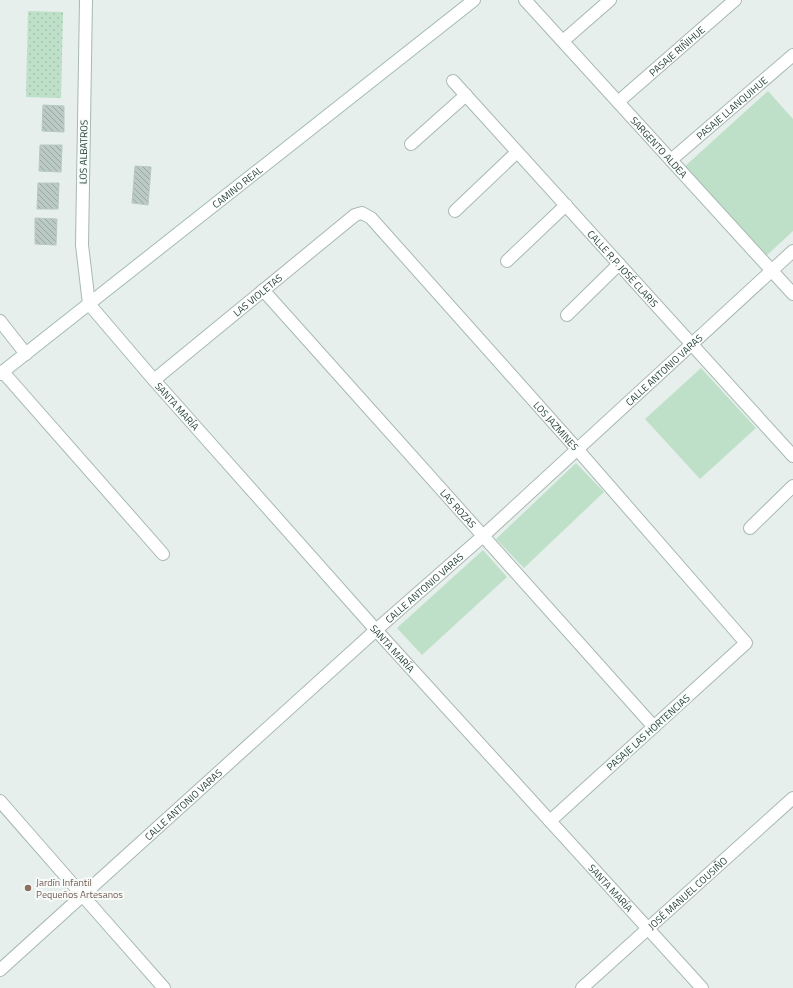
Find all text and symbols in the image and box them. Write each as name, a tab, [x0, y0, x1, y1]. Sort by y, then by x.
street label: PASAJE RIÑIHUE	[646, 22, 709, 80]
street label: PASAJE LLANQUIHUE	[693, 73, 771, 143]
street label: SARGENTO ALDEA	[627, 113, 691, 181]
street label: LOS ALBATROS	[75, 120, 92, 184]
street label: CAMINO REAL	[209, 163, 266, 212]
street label: CALLE R.P. JOSÉ CLARIS	[584, 227, 662, 311]
street label: LAS VIOLETAS	[230, 271, 286, 320]
street label: CALLE ANTONIO VARAS	[622, 331, 706, 410]
street label: SANTA MARÍA	[151, 379, 202, 434]
street label: LOS JAZMINES	[530, 398, 582, 454]
street label: LAS ROZAS	[436, 486, 480, 531]
street label: CALLE ANTONIO VARAS	[382, 549, 467, 627]
street label: SANTA MARÍA	[366, 621, 418, 676]
street label: PASAJE LAS HORTENCIAS	[603, 691, 693, 774]
street label: CALLE ANTONIO VARAS	[141, 766, 226, 844]
street label: JOSÉ MANUEL COUSIÑO	[645, 853, 731, 933]
street label: SANTA MARÍA	[585, 861, 636, 915]
place label: Jardín Infantil Pequeños Artesanos	[36, 875, 123, 902]
marker: Jardín Infantil Pequeños Artesanos	[23, 883, 33, 893]

